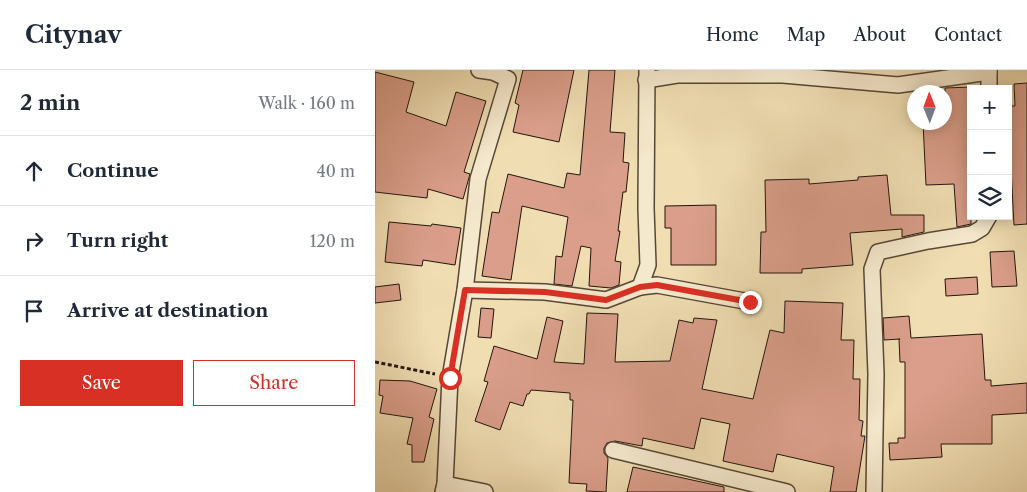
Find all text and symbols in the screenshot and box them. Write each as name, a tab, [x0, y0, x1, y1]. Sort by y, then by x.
text: Citynav	[25, 20, 122, 49]
text: Home	[706, 24, 759, 46]
text: Map	[787, 24, 825, 46]
text: About	[853, 24, 906, 46]
text: Contact	[934, 24, 1002, 46]
north arrow	[907, 85, 952, 130]
map controls	[967, 85, 1012, 220]
button: +	[967, 85, 1012, 130]
text: 2 min	[20, 90, 80, 115]
text: Walk · 160 m	[258, 93, 355, 113]
button: −	[967, 130, 1012, 175]
icon: ahead	[20, 157, 48, 185]
text: Continue	[67, 159, 159, 182]
text: 40 m	[316, 161, 355, 181]
button: layers	[967, 175, 1012, 220]
icon: right	[20, 227, 48, 255]
text: Turn right	[67, 229, 168, 252]
text: 120 m	[310, 231, 355, 251]
route end	[739, 291, 762, 314]
icon: arrive	[20, 297, 48, 325]
text: Arrive at destination	[67, 299, 268, 322]
button: Save	[20, 360, 183, 406]
button: Share	[193, 360, 355, 406]
route start	[439, 367, 462, 390]

